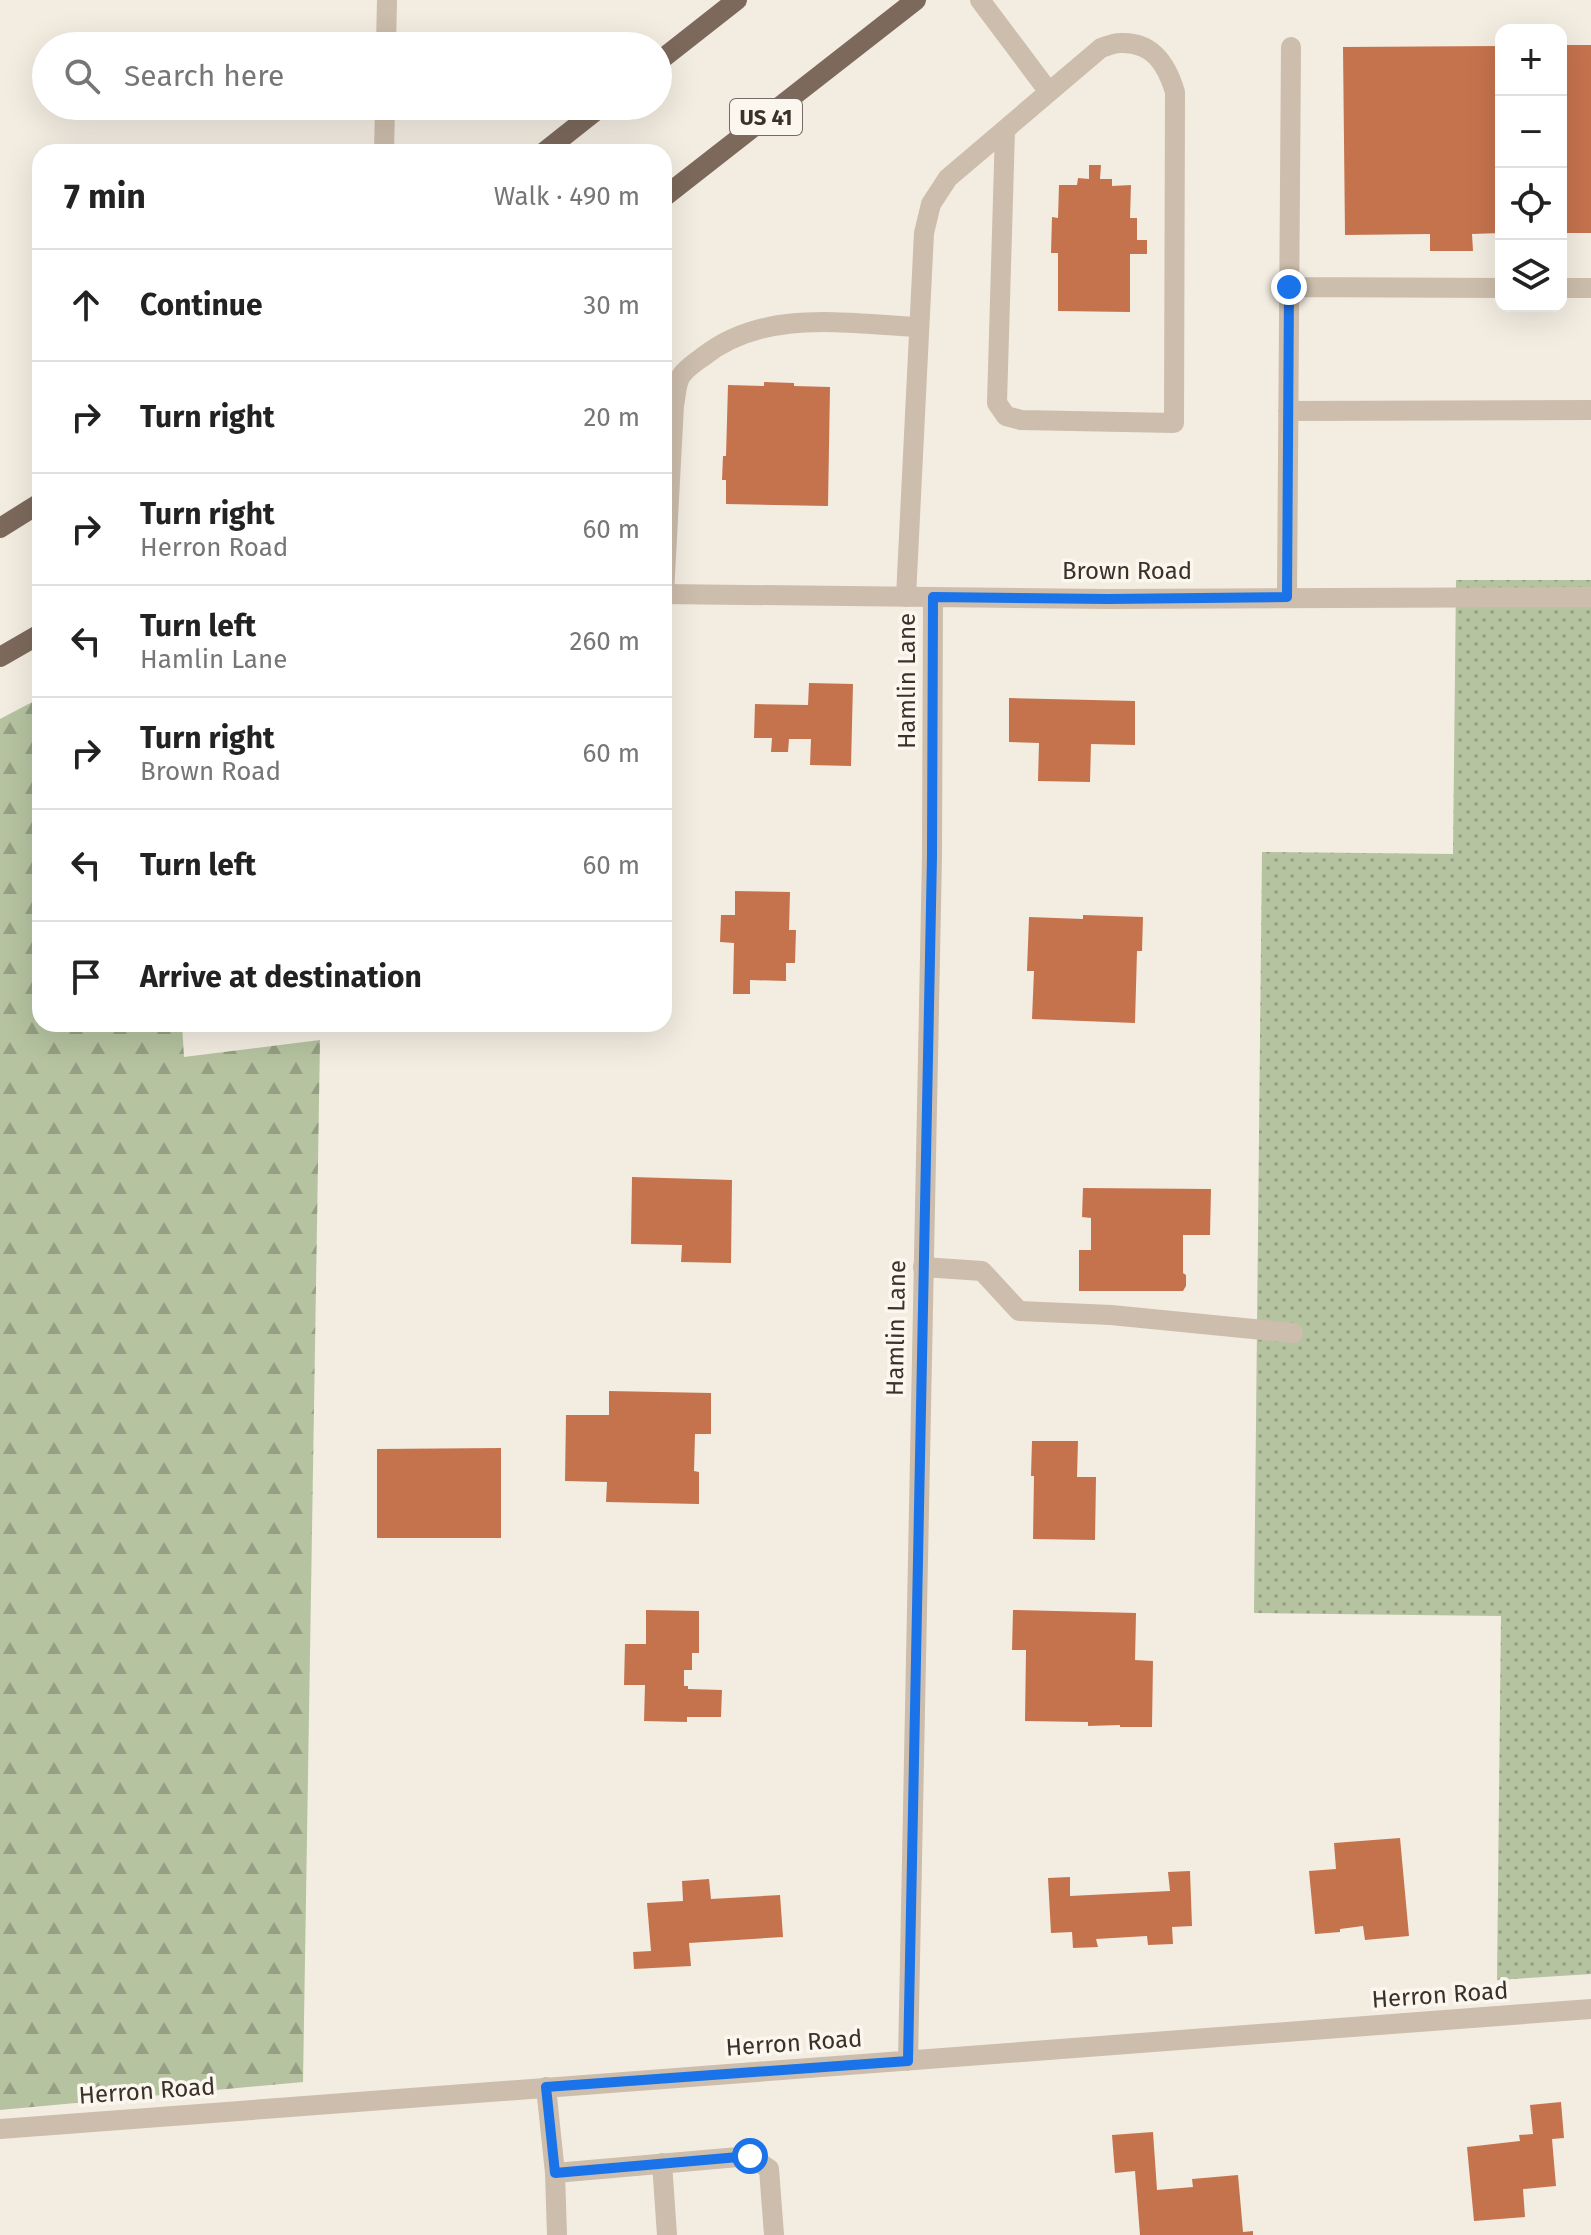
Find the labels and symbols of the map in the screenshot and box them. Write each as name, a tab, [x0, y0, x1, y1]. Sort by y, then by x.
road number: US 41	[730, 99, 802, 135]
route end	[1271, 269, 1307, 305]
street label: Brown Road	[1062, 557, 1192, 585]
street label: Hamlin Lane	[893, 613, 921, 749]
street label: Hamlin Lane	[881, 1260, 911, 1396]
street label: Herron Road	[1371, 1976, 1509, 2014]
street label: Herron Road	[725, 2024, 863, 2062]
street label: Herron Road	[78, 2072, 216, 2110]
route start	[732, 2138, 768, 2174]

